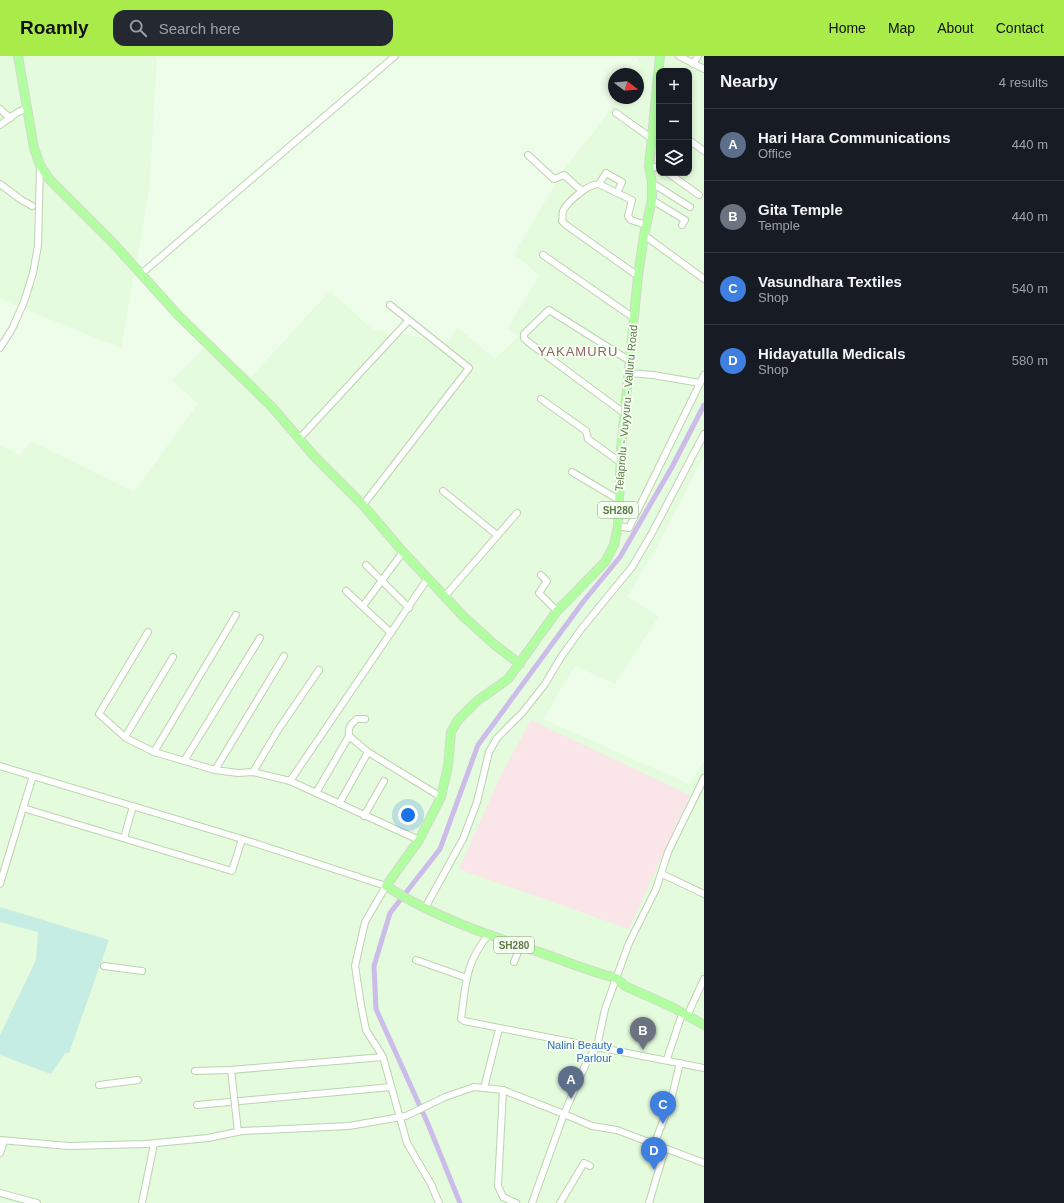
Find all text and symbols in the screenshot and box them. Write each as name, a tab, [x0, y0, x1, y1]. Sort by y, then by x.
search box	[113, 10, 393, 46]
text: Roamly	[20, 17, 89, 38]
icon: search	[127, 17, 149, 39]
text: Search here	[159, 20, 240, 37]
text: Home	[829, 20, 866, 36]
text: Map	[888, 20, 915, 36]
text: About	[937, 20, 974, 36]
text: Contact	[996, 20, 1044, 36]
north arrow	[608, 68, 644, 104]
map controls	[656, 68, 692, 176]
button: +	[656, 68, 692, 104]
text: Nearby	[720, 72, 778, 91]
text: 4 results	[999, 75, 1048, 90]
button: −	[656, 104, 692, 140]
text: Hari Hara Communications	[758, 129, 951, 146]
text: A	[728, 137, 738, 152]
text: 440 m	[1012, 137, 1048, 152]
button: layers	[656, 140, 692, 176]
text: Office	[758, 146, 792, 161]
text: Gita Temple	[758, 201, 843, 218]
text: B	[728, 209, 738, 224]
text: 440 m	[1012, 209, 1048, 224]
text: Temple	[758, 218, 800, 233]
text: Vasundhara Textiles	[758, 273, 902, 290]
text: C	[728, 281, 738, 296]
text: 540 m	[1012, 281, 1048, 296]
text: Shop	[758, 290, 788, 305]
street label: Telaprolu - Vuyyuru - Valluru Road	[613, 324, 639, 492]
district label: YAKAMURU	[538, 344, 618, 359]
text: Hidayatulla Medicals	[758, 345, 906, 362]
text: D	[728, 353, 738, 368]
text: 580 m	[1012, 353, 1048, 368]
text: Shop	[758, 362, 788, 377]
road number: SH280	[598, 502, 638, 518]
your location	[398, 805, 418, 825]
road number: SH280	[494, 937, 534, 953]
pin: B	[630, 1017, 656, 1050]
place label: Nalini Beauty Parlour	[547, 1039, 612, 1064]
marker: Nalini Beauty Parlour	[615, 1046, 625, 1056]
pin: A	[558, 1066, 584, 1099]
pin: C	[650, 1091, 676, 1124]
pin: D	[641, 1137, 667, 1170]

